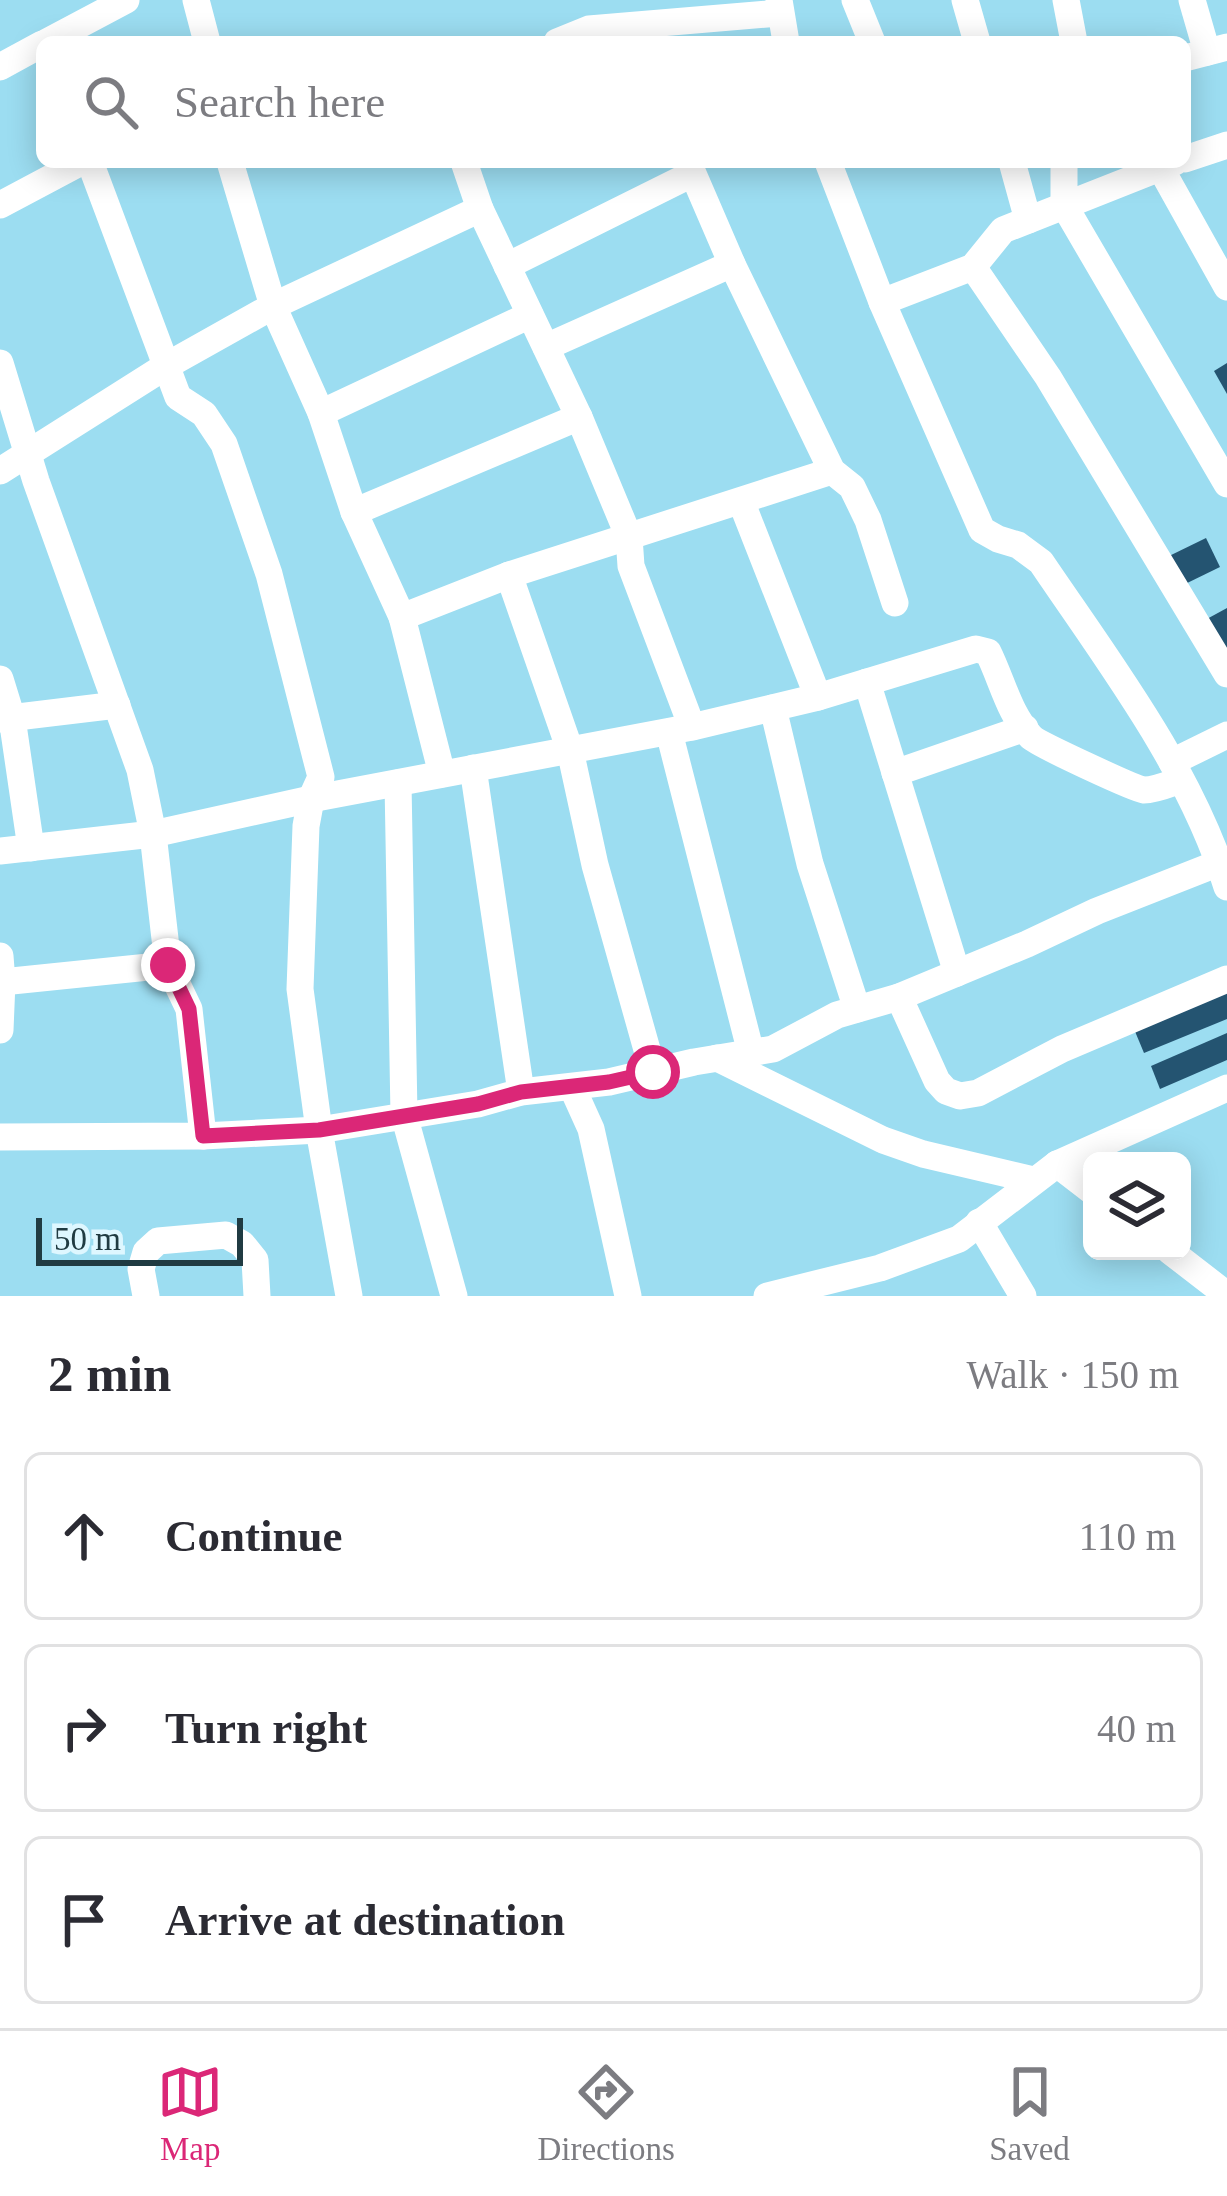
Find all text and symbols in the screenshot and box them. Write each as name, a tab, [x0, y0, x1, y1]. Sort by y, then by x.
search box	[36, 36, 1191, 168]
icon: search	[78, 69, 144, 135]
text: Search here	[174, 77, 385, 127]
route end	[141, 938, 195, 992]
route start	[626, 1045, 680, 1099]
map controls	[1083, 1152, 1191, 1260]
button: layers	[1083, 1152, 1191, 1260]
scale bar	[36, 1212, 243, 1265]
text: 50 m	[54, 1221, 121, 1257]
text: 2 min	[48, 1346, 171, 1402]
text: Walk · 150 m	[967, 1353, 1179, 1396]
icon: ahead	[51, 1503, 117, 1569]
text: Continue	[165, 1511, 343, 1561]
text: 110 m	[1079, 1515, 1176, 1558]
icon: right	[51, 1695, 117, 1761]
text: Turn right	[165, 1703, 367, 1753]
text: 40 m	[1097, 1707, 1176, 1750]
icon: arrive	[51, 1887, 117, 1953]
text: Arrive at destination	[165, 1895, 565, 1945]
tab: Map	[157, 2059, 223, 2168]
tab: Directions	[537, 2059, 675, 2168]
tab: Saved	[989, 2059, 1070, 2168]

